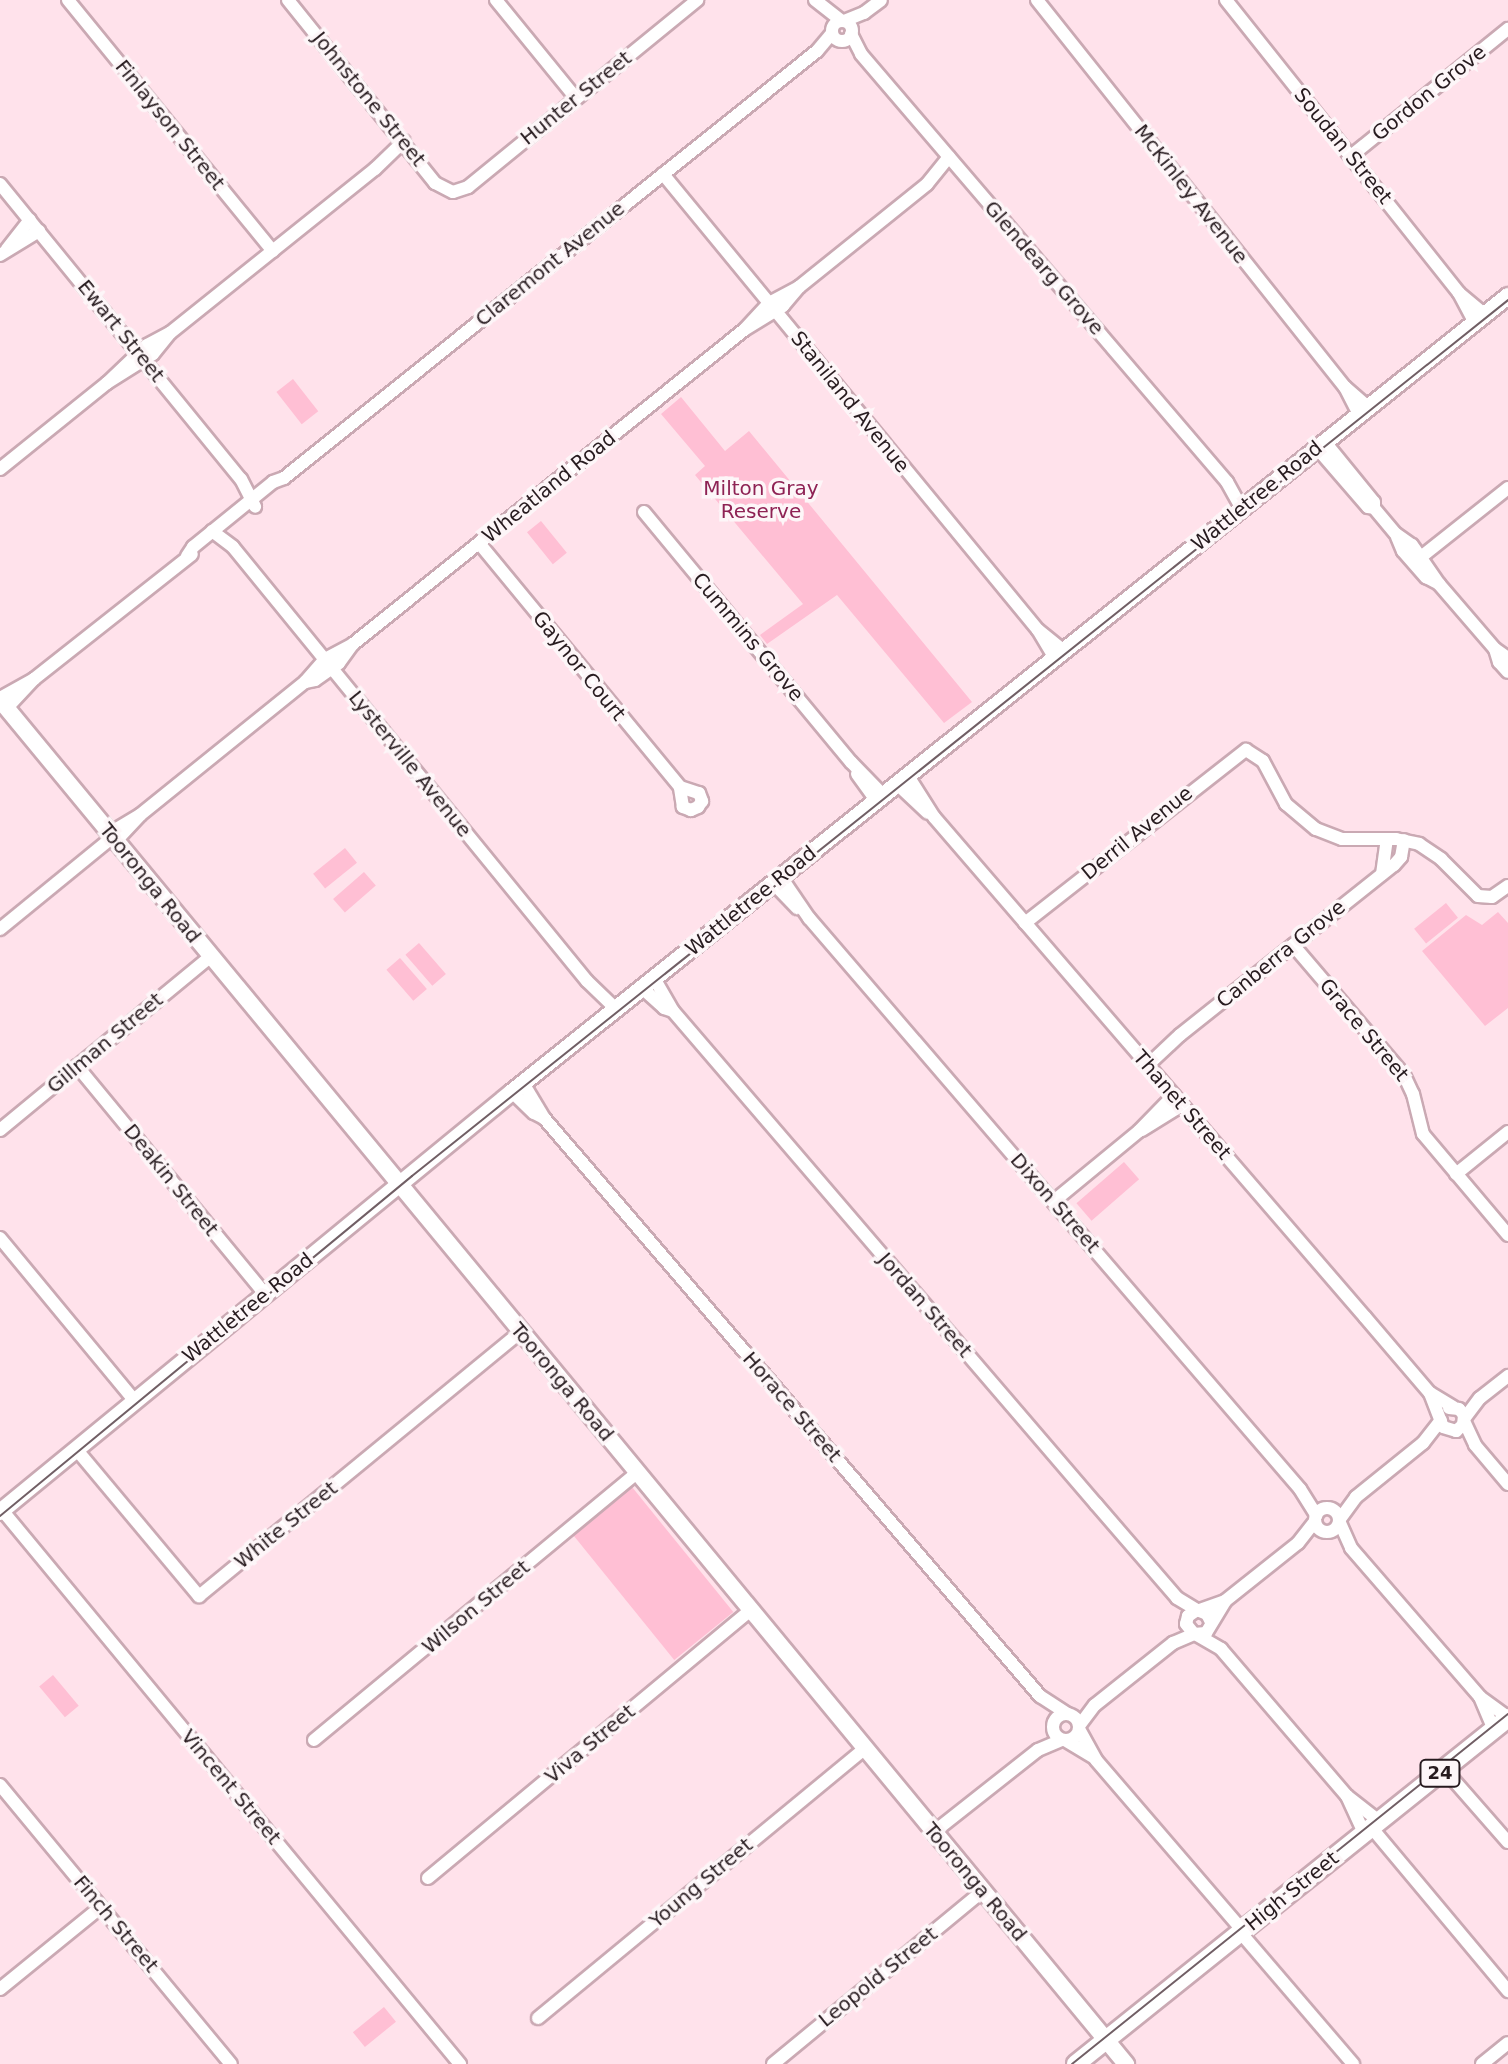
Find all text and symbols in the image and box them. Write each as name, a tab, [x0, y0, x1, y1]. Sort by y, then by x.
street label: Johnstone Street	[307, 27, 431, 171]
street label: Gordon Grove	[1367, 40, 1491, 146]
street label: Hunter Street	[516, 46, 636, 150]
street label: Finlayson Street	[110, 55, 230, 195]
street label: Soudan Street	[1289, 83, 1397, 209]
street label: McKinley Avenue	[1129, 120, 1253, 268]
street label: Glendearg Grove	[979, 196, 1109, 340]
street label: Claremont Avenue	[471, 197, 629, 331]
street label: Ewart Street	[73, 275, 169, 387]
street label: Staniland Avenue	[786, 326, 914, 478]
street label: Wheatland Road	[477, 426, 621, 548]
street label: Wattletree Road	[1187, 436, 1327, 556]
park label: Milton Gray Reserve	[703, 477, 819, 524]
street label: Cummins Grove	[687, 568, 809, 706]
street label: Gaynor Court	[528, 606, 630, 726]
street label: Lysterville Avenue	[344, 686, 476, 842]
street label: Derril Avenue	[1077, 781, 1197, 885]
street label: Tooronga Road	[94, 818, 206, 948]
street label: Wattletree Road	[681, 841, 821, 961]
street label: Canberra Grove	[1212, 895, 1350, 1013]
street label: Grace Street	[1314, 974, 1414, 1086]
street label: Gillman Street	[42, 988, 168, 1098]
street label: Thanet Street	[1128, 1045, 1236, 1165]
street label: Deakin Street	[119, 1119, 223, 1241]
street label: Dixon Street	[1005, 1148, 1105, 1258]
street label: Wattletree Road	[178, 1248, 318, 1368]
street label: Jordan Street	[873, 1248, 977, 1362]
street label: Tooronga Road	[505, 1318, 619, 1446]
street label: Horace Street	[738, 1347, 846, 1467]
street label: White Street	[230, 1476, 342, 1574]
street label: Wilson Street	[417, 1555, 535, 1659]
street label: Viva Street	[540, 1699, 640, 1789]
street label: Vincent Street	[176, 1725, 286, 1849]
road number: 24	[1418, 1759, 1462, 1787]
street label: Tooronga Road	[918, 1818, 1032, 1946]
street label: Young Street	[645, 1833, 757, 1933]
street label: High Street	[1241, 1846, 1343, 1936]
street label: Finch Street	[69, 1871, 163, 1977]
street label: Leopold Street	[814, 1922, 942, 2032]

